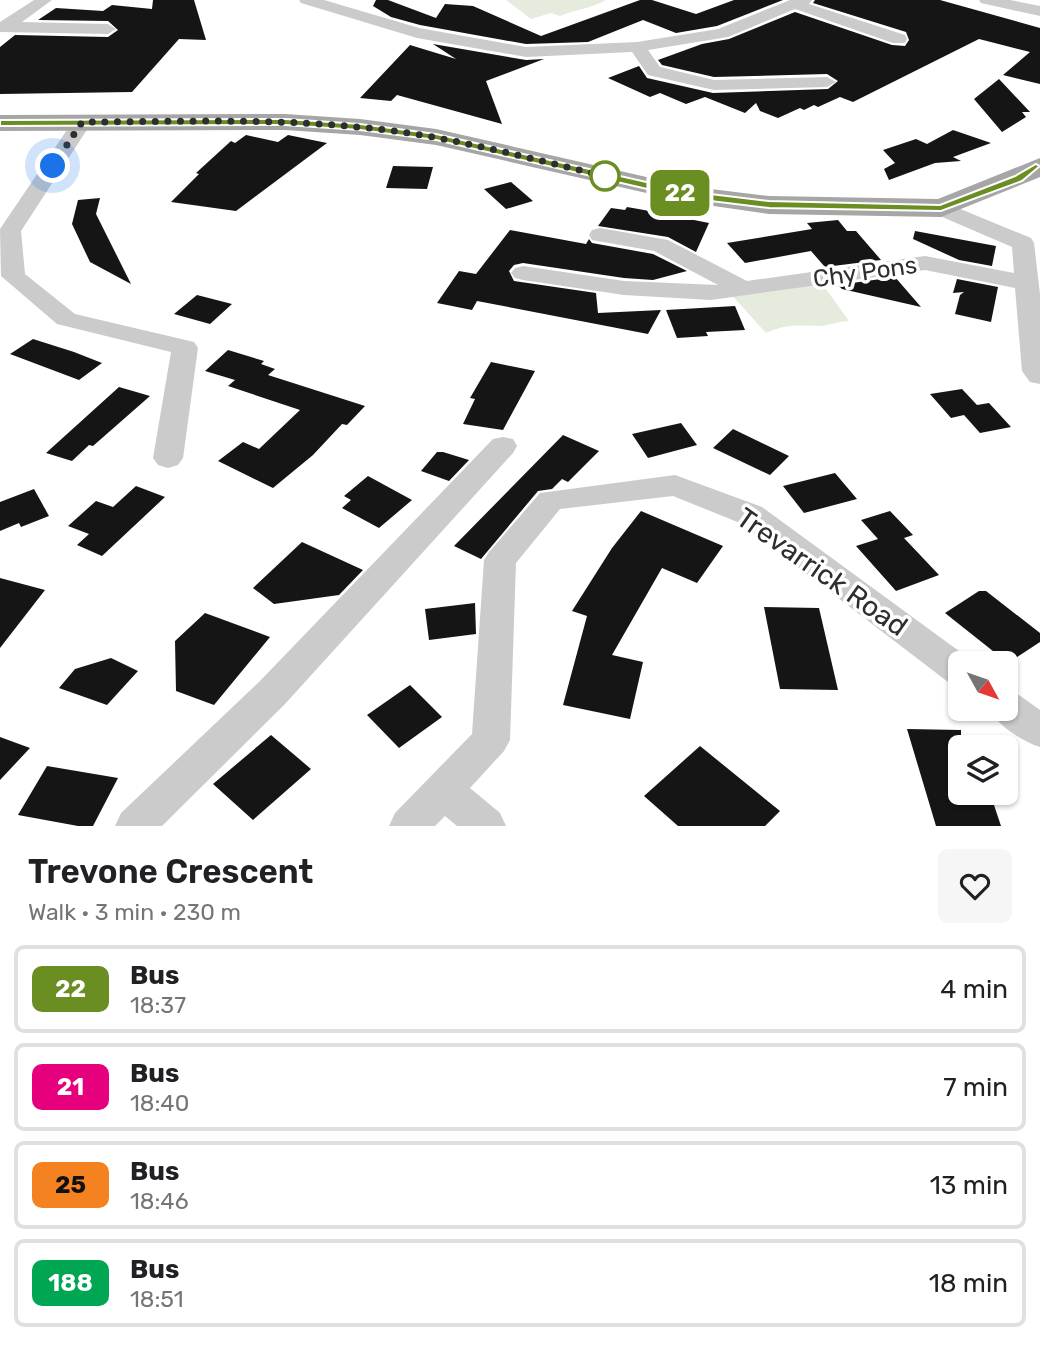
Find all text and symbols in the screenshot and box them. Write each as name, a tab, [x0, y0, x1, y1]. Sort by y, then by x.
your location	[35, 148, 70, 183]
unlabelled marker	[590, 161, 620, 191]
line badge: 22	[648, 170, 712, 216]
text: 22	[664, 179, 696, 207]
street label: Chy Pons	[811, 251, 919, 293]
street label: Trevarrick Road	[730, 501, 914, 643]
north arrow	[948, 651, 1018, 721]
map controls	[948, 651, 1018, 805]
button: layers	[948, 735, 1018, 805]
button: heart	[938, 849, 1012, 923]
text: Trevone Crescent	[28, 852, 313, 891]
text: Walk · 3 min · 230 m	[28, 898, 241, 926]
text: Bus	[130, 960, 179, 991]
text: 4 min	[940, 974, 1008, 1005]
text: 22	[55, 975, 86, 1003]
text: 18:37	[130, 991, 186, 1019]
text: Bus	[130, 1058, 179, 1089]
text: 7 min	[943, 1072, 1008, 1103]
text: 21	[57, 1073, 84, 1101]
text: 18:40	[130, 1089, 189, 1117]
text: Bus	[130, 1156, 179, 1187]
text: 13 min	[930, 1170, 1008, 1201]
text: 25	[55, 1171, 86, 1199]
text: 18:46	[130, 1187, 189, 1215]
text: Bus	[130, 1254, 179, 1285]
text: 18 min	[929, 1268, 1008, 1299]
text: 188	[48, 1269, 93, 1297]
text: 18:51	[130, 1285, 184, 1313]

